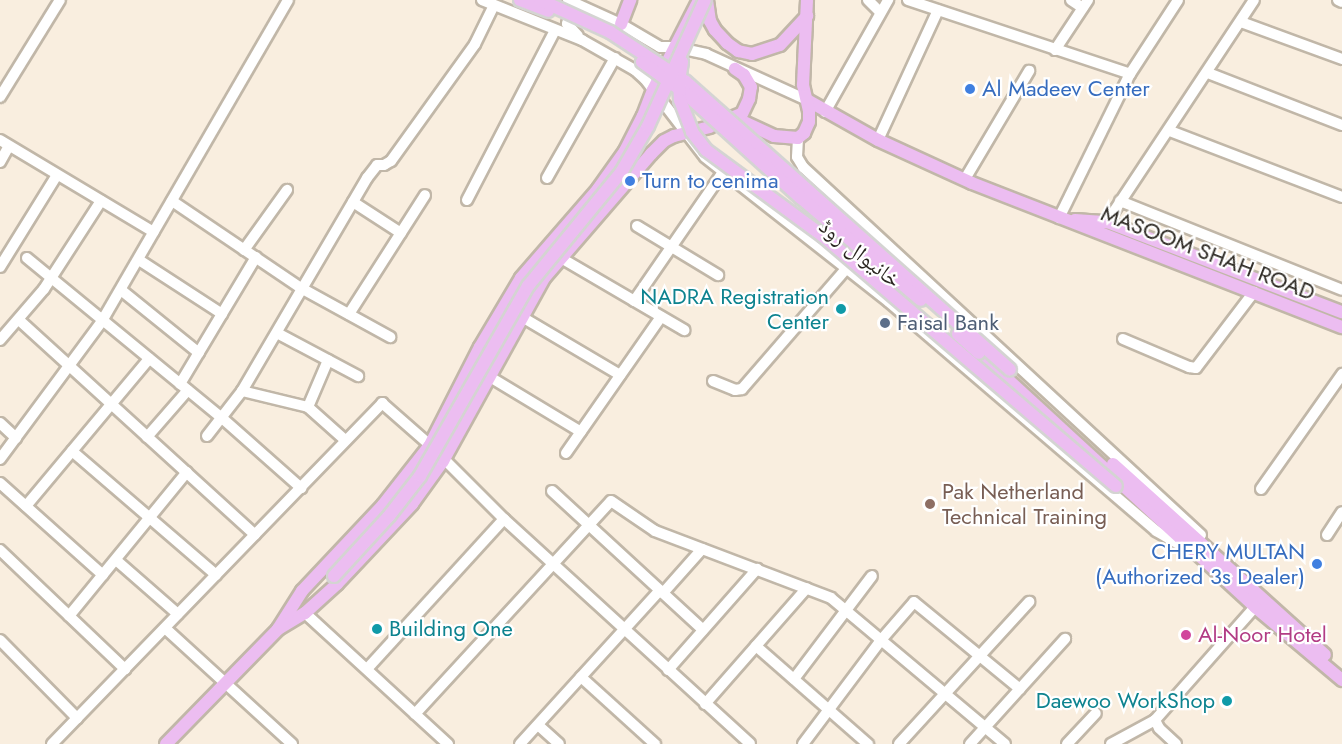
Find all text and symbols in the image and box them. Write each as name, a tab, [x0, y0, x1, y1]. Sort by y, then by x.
place label: Al Madeev Center	[982, 76, 1150, 102]
marker: Al Madeev Center	[963, 82, 977, 96]
place label: Turn to cenima	[642, 168, 778, 194]
marker: Turn to cenima	[623, 174, 637, 188]
street label: MASOOM SHAH ROAD	[1097, 200, 1319, 306]
street label: خانیوال روڈ	[814, 213, 906, 293]
place label: NADRA Registration Center	[640, 283, 829, 334]
marker: NADRA Registration Center	[834, 302, 848, 316]
place label: Faisal Bank	[897, 310, 999, 336]
marker: Faisal Bank	[878, 316, 892, 330]
place label: Pak Netherland Technical Training	[942, 478, 1107, 530]
marker: Pak Netherland Technical Training	[923, 497, 937, 511]
place label: CHERY MULTAN (Authorized 3s Dealer)	[1095, 538, 1305, 590]
marker: CHERY MULTAN (Authorized 3s Dealer)	[1310, 557, 1324, 571]
place label: Building One	[389, 616, 513, 642]
marker: Building One	[370, 622, 384, 636]
place label: Al-Noor Hotel	[1198, 622, 1327, 648]
marker: Al-Noor Hotel	[1179, 628, 1193, 642]
place label: Daewoo WorkShop	[1036, 688, 1215, 714]
marker: Daewoo WorkShop	[1220, 694, 1234, 708]

